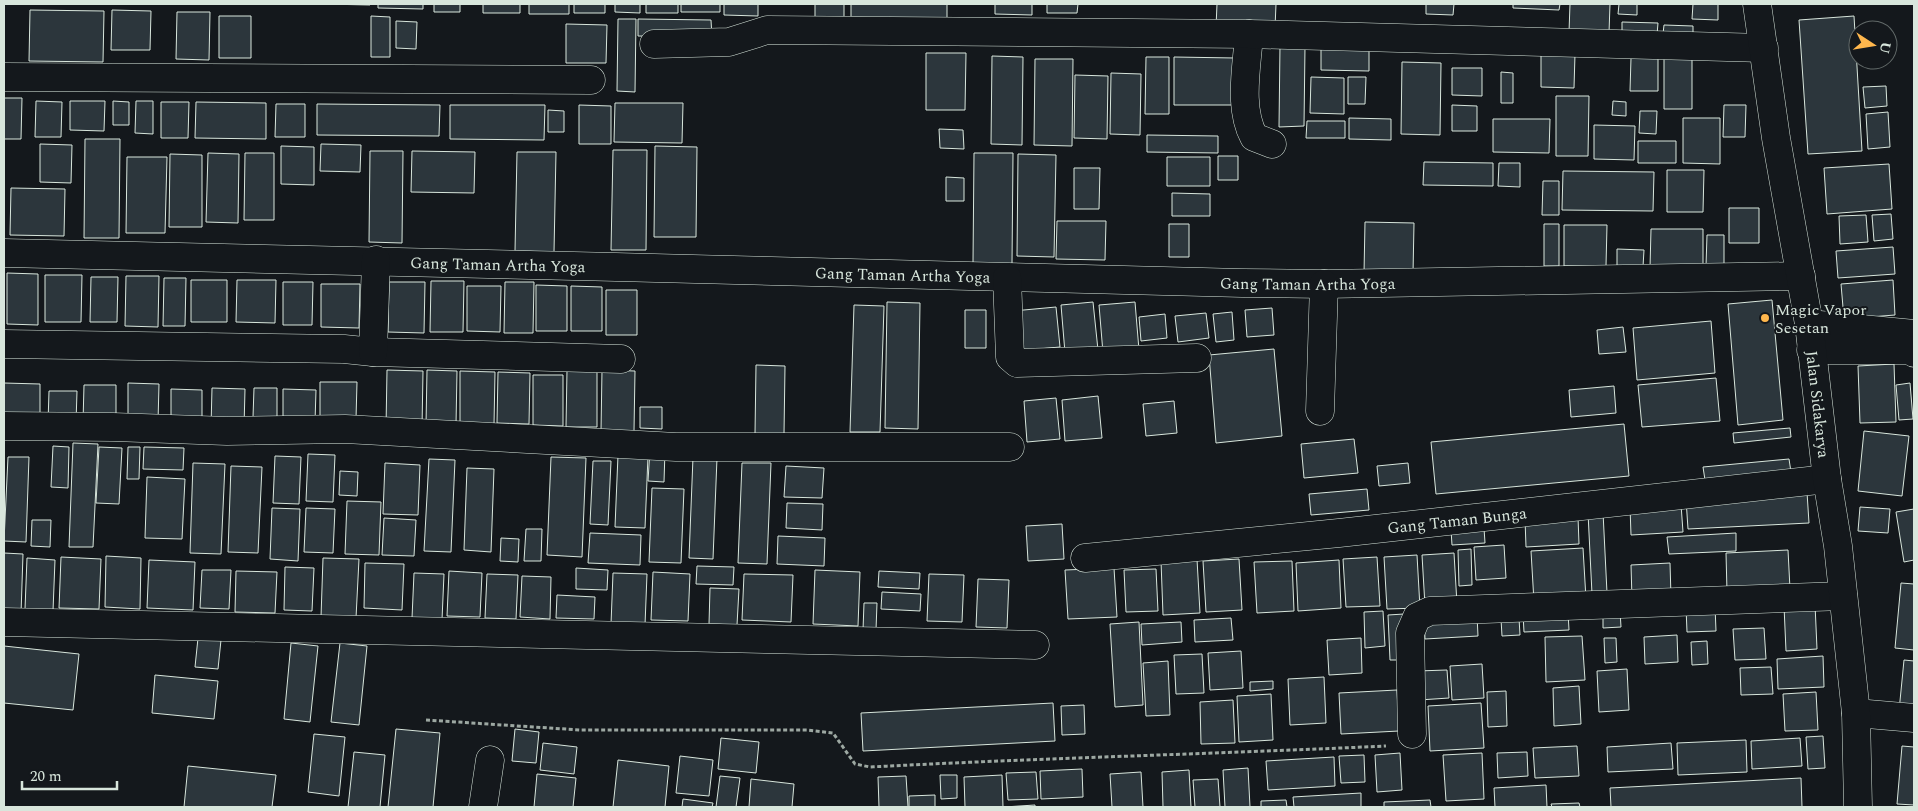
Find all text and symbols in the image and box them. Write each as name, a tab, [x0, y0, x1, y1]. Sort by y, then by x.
north arrow	[1848, 20, 1898, 70]
text: U	[1874, 40, 1897, 56]
street label: Gang Taman Artha Yoga	[410, 251, 586, 279]
street label: Gang Taman Artha Yoga	[815, 261, 991, 290]
street label: Gang Taman Artha Yoga	[1220, 271, 1396, 297]
place label: Magic Vapor Sesetan	[1775, 298, 1867, 340]
marker: Magic Vapor Sesetan	[1759, 312, 1771, 324]
street label: Jalan Sidakarya	[1799, 349, 1835, 460]
street label: Gang Taman Bunga	[1386, 501, 1528, 541]
scale bar	[22, 758, 118, 790]
text: 20 m	[30, 765, 62, 788]

